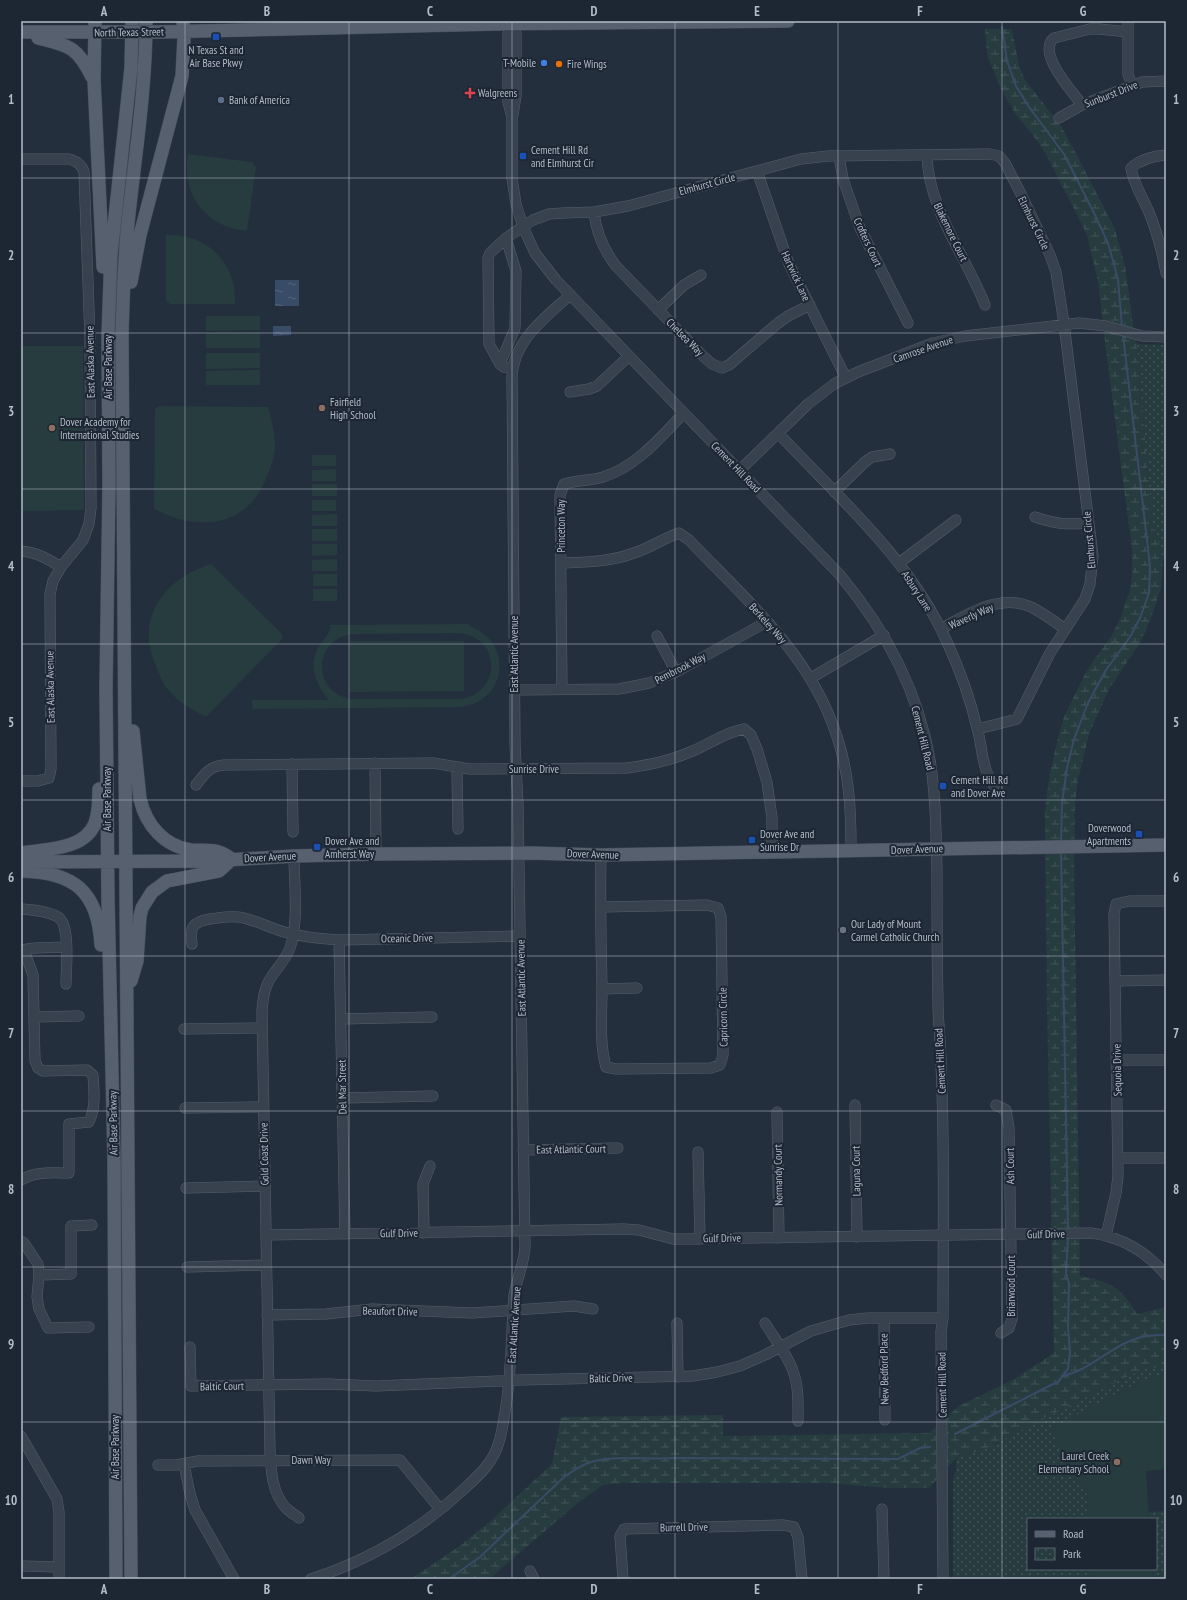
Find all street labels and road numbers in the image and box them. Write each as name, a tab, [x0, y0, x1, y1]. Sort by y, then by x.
street label: North Texas Street	[94, 24, 164, 40]
street label: Sunburst Drive	[1082, 77, 1140, 111]
street label: Elmhurst Circle	[677, 170, 737, 198]
street label: Elmhurst Circle	[1015, 194, 1053, 252]
street label: Blakemore Court	[931, 201, 971, 263]
street label: Crofters Court	[851, 215, 885, 269]
street label: Hartwick Lane	[778, 249, 814, 304]
street label: Chelsea Way	[663, 315, 707, 359]
street label: East Alaska Avenue	[82, 325, 98, 398]
street label: Camrose Avenue	[891, 332, 955, 366]
street label: Air Base Parkway	[101, 334, 115, 399]
street label: Cement Hill Road	[708, 439, 764, 496]
street label: Princeton Way	[554, 498, 568, 553]
street label: Elmhurst Circle	[1079, 510, 1098, 569]
street label: Asbury Lane	[899, 568, 936, 614]
street label: Berkeley Way	[746, 600, 790, 647]
street label: Waverly Way	[947, 600, 996, 632]
street label: East Atlantic Avenue	[507, 615, 521, 692]
street label: Pembrook Way	[652, 649, 709, 687]
street label: East Alaska Avenue	[42, 650, 58, 723]
street label: Cement Hill Road	[908, 704, 938, 772]
street label: Sunrise Drive	[509, 762, 560, 776]
street label: Air Base Parkway	[100, 766, 114, 831]
street label: Dover Avenue	[891, 841, 944, 857]
street label: Dover Avenue	[567, 846, 620, 862]
street label: Dover Avenue	[244, 849, 297, 865]
street label: Oceanic Drive	[381, 931, 434, 945]
street label: East Atlantic Avenue	[513, 939, 529, 1016]
street label: Capricorn Circle	[715, 987, 731, 1047]
street label: Cement Hill Road	[931, 1028, 949, 1094]
street label: Sequoia Drive	[1110, 1043, 1124, 1096]
street label: Del Mar Street	[335, 1060, 349, 1114]
street label: Air Base Parkway	[105, 1090, 121, 1155]
street label: Gold Coast Drive	[256, 1122, 272, 1186]
street label: East Atlantic Court	[536, 1141, 606, 1157]
street label: Normandy Court	[770, 1144, 786, 1206]
street label: Laguna Court	[849, 1146, 863, 1196]
street label: Ash Court	[1003, 1148, 1017, 1184]
street label: Gulf Drive	[380, 1226, 419, 1240]
street label: Gulf Drive	[1027, 1227, 1066, 1241]
street label: Gulf Drive	[703, 1231, 742, 1245]
street label: Briarwood Court	[1004, 1255, 1018, 1317]
street label: East Atlantic Avenue	[504, 1286, 524, 1364]
street label: Beaufort Drive	[362, 1304, 418, 1318]
street label: New Bedford Place	[876, 1333, 892, 1405]
street label: Cement Hill Road	[934, 1352, 950, 1418]
street label: Baltic Drive	[589, 1371, 633, 1385]
street label: Baltic Court	[200, 1379, 244, 1393]
street label: Air Base Parkway	[108, 1414, 122, 1479]
street label: Dawn Way	[291, 1453, 331, 1467]
street label: Burrell Drive	[660, 1520, 709, 1534]

